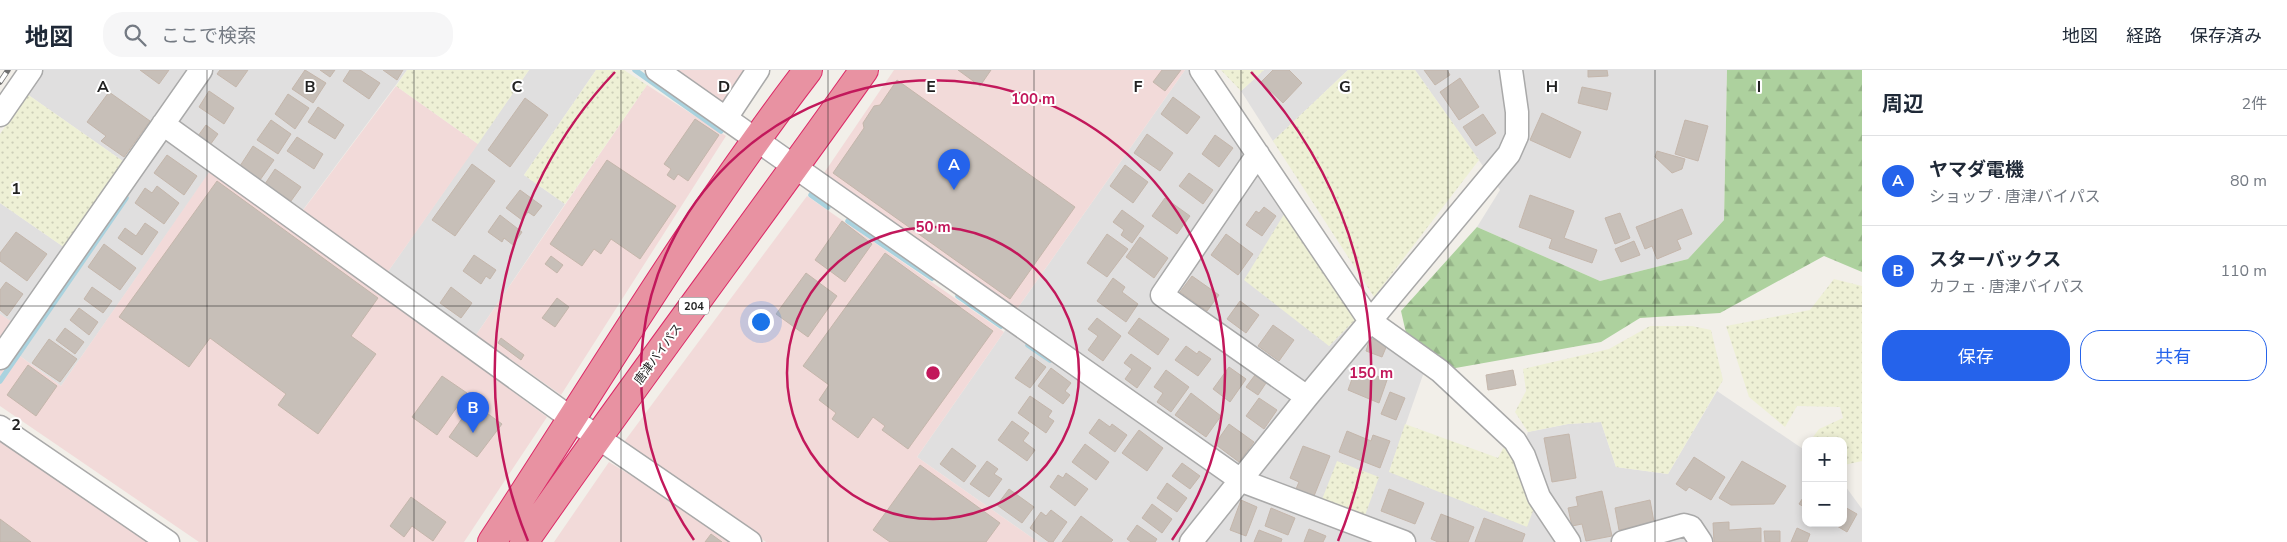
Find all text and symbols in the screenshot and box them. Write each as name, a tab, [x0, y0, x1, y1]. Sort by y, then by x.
search box	[103, 12, 453, 57]
text: 地図	[25, 21, 73, 53]
icon: search	[121, 21, 149, 49]
text: ここで検索	[161, 23, 256, 49]
text: 地図	[2062, 24, 2098, 48]
text: 経路	[2126, 24, 2162, 48]
text: 保存済み	[2190, 24, 2262, 48]
text: A	[97, 76, 109, 98]
text: B	[304, 76, 316, 98]
text: C	[512, 76, 523, 98]
text: D	[718, 76, 730, 98]
text: E	[926, 76, 936, 98]
text: F	[1134, 76, 1143, 98]
text: G	[1339, 76, 1351, 98]
text: H	[1546, 76, 1558, 98]
text: I	[1757, 76, 1761, 98]
text: 100 m	[1011, 89, 1055, 109]
text: 周辺	[1882, 90, 1924, 118]
text: 2件	[2241, 93, 2267, 115]
pin: A	[938, 149, 970, 190]
text: ヤマダ電機	[1929, 157, 2024, 183]
text: A	[1892, 170, 1904, 192]
text: 80 m	[2230, 170, 2267, 192]
text: 1	[11, 178, 21, 200]
text: ショップ · 唐津バイパス	[1929, 186, 2101, 208]
text: 50 m	[915, 217, 951, 237]
text: スターバックス	[1929, 247, 2061, 273]
text: B	[1892, 260, 1904, 282]
text: 110 m	[2220, 260, 2267, 282]
text: カフェ · 唐津バイパス	[1929, 276, 2085, 298]
road number: 204	[679, 298, 709, 315]
your location	[748, 309, 774, 335]
street label: 唐津バイパス	[630, 320, 686, 388]
button: 保存	[1882, 330, 2070, 381]
button: 共有	[2080, 330, 2267, 381]
text: 150 m	[1349, 363, 1393, 383]
centre of rings	[924, 364, 942, 382]
pin: B	[457, 392, 489, 433]
text: 2	[11, 414, 21, 436]
map controls	[1802, 437, 1847, 527]
button: +	[1802, 437, 1847, 482]
button: −	[1802, 482, 1847, 527]

